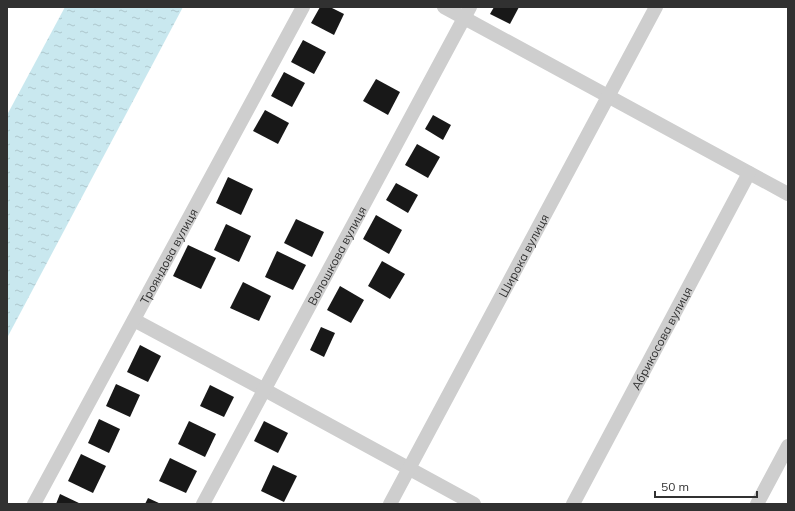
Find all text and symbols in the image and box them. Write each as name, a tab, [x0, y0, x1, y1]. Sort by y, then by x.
street label: Волошкова вулиця	[304, 203, 369, 308]
street label: Трояндова вулиця	[136, 205, 200, 307]
street label: Широка вулиця	[495, 211, 551, 300]
street label: Абрикосова вулиця	[628, 284, 695, 392]
scale bar	[655, 473, 757, 499]
text: 50 m	[661, 479, 689, 494]

